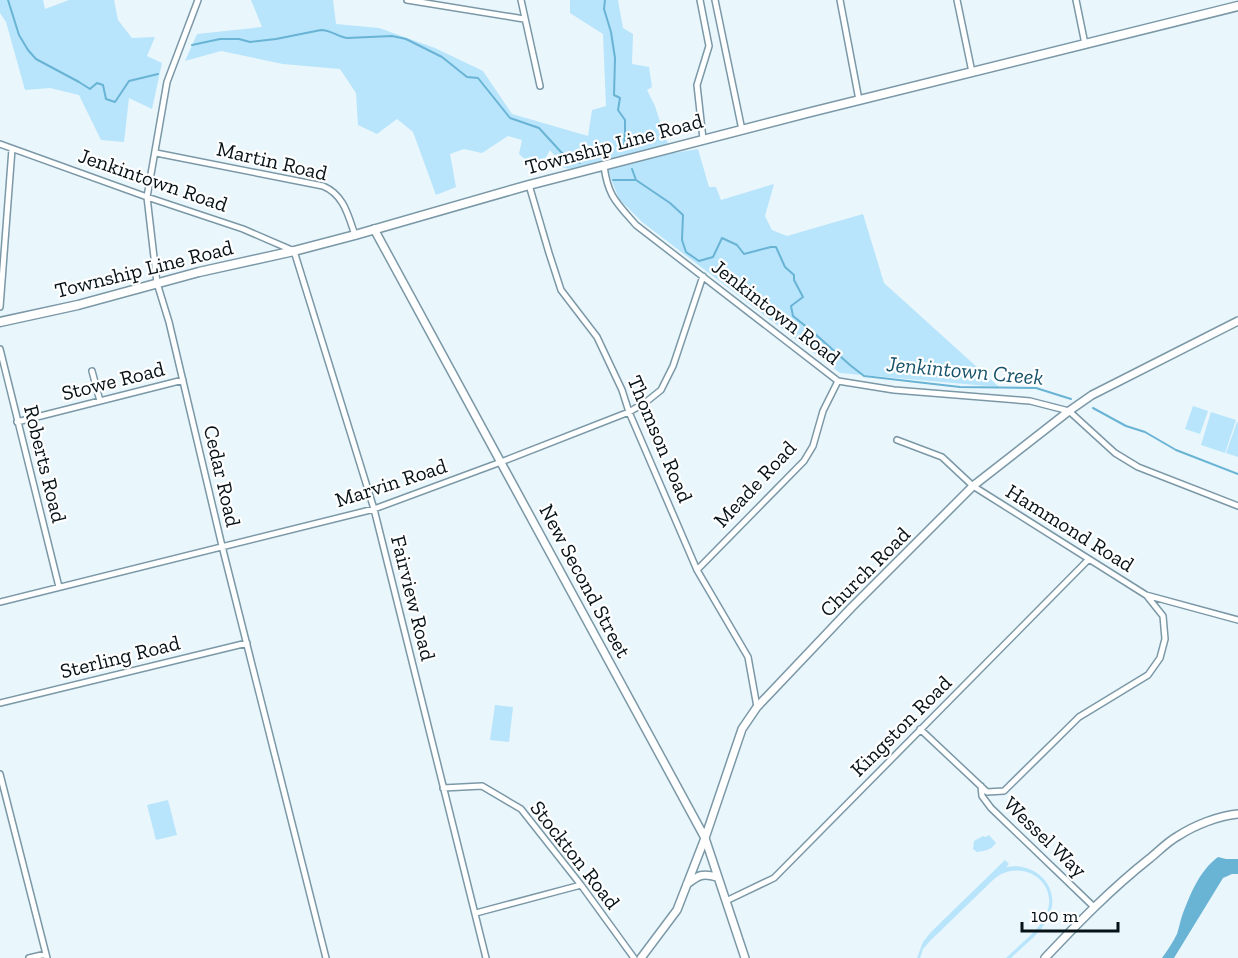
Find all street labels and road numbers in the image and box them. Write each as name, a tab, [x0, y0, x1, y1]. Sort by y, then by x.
street label: Township Line Road	[522, 108, 706, 179]
street label: Martin Road	[214, 136, 330, 185]
street label: Jenkintown Road	[75, 142, 232, 217]
street label: Township Line Road	[52, 234, 236, 303]
street label: Jenkintown Road	[707, 254, 846, 370]
street label: Stowe Road	[59, 356, 167, 405]
street label: Thomson Road	[622, 372, 699, 507]
street label: Roberts Road	[19, 402, 72, 526]
street label: Cedar Road	[199, 423, 246, 530]
street label: Meade Road	[708, 435, 801, 532]
street label: Marvin Road	[332, 453, 450, 512]
street label: Hammond Road	[1002, 478, 1139, 577]
street label: New Second Street	[534, 500, 637, 662]
street label: Church Road	[814, 521, 915, 622]
street label: Fairview Road	[386, 533, 441, 663]
street label: Sterling Road	[57, 629, 183, 683]
street label: Kingston Road	[845, 670, 957, 781]
street label: Wessel Way	[999, 791, 1092, 882]
street label: Stockton Road	[525, 795, 626, 914]

